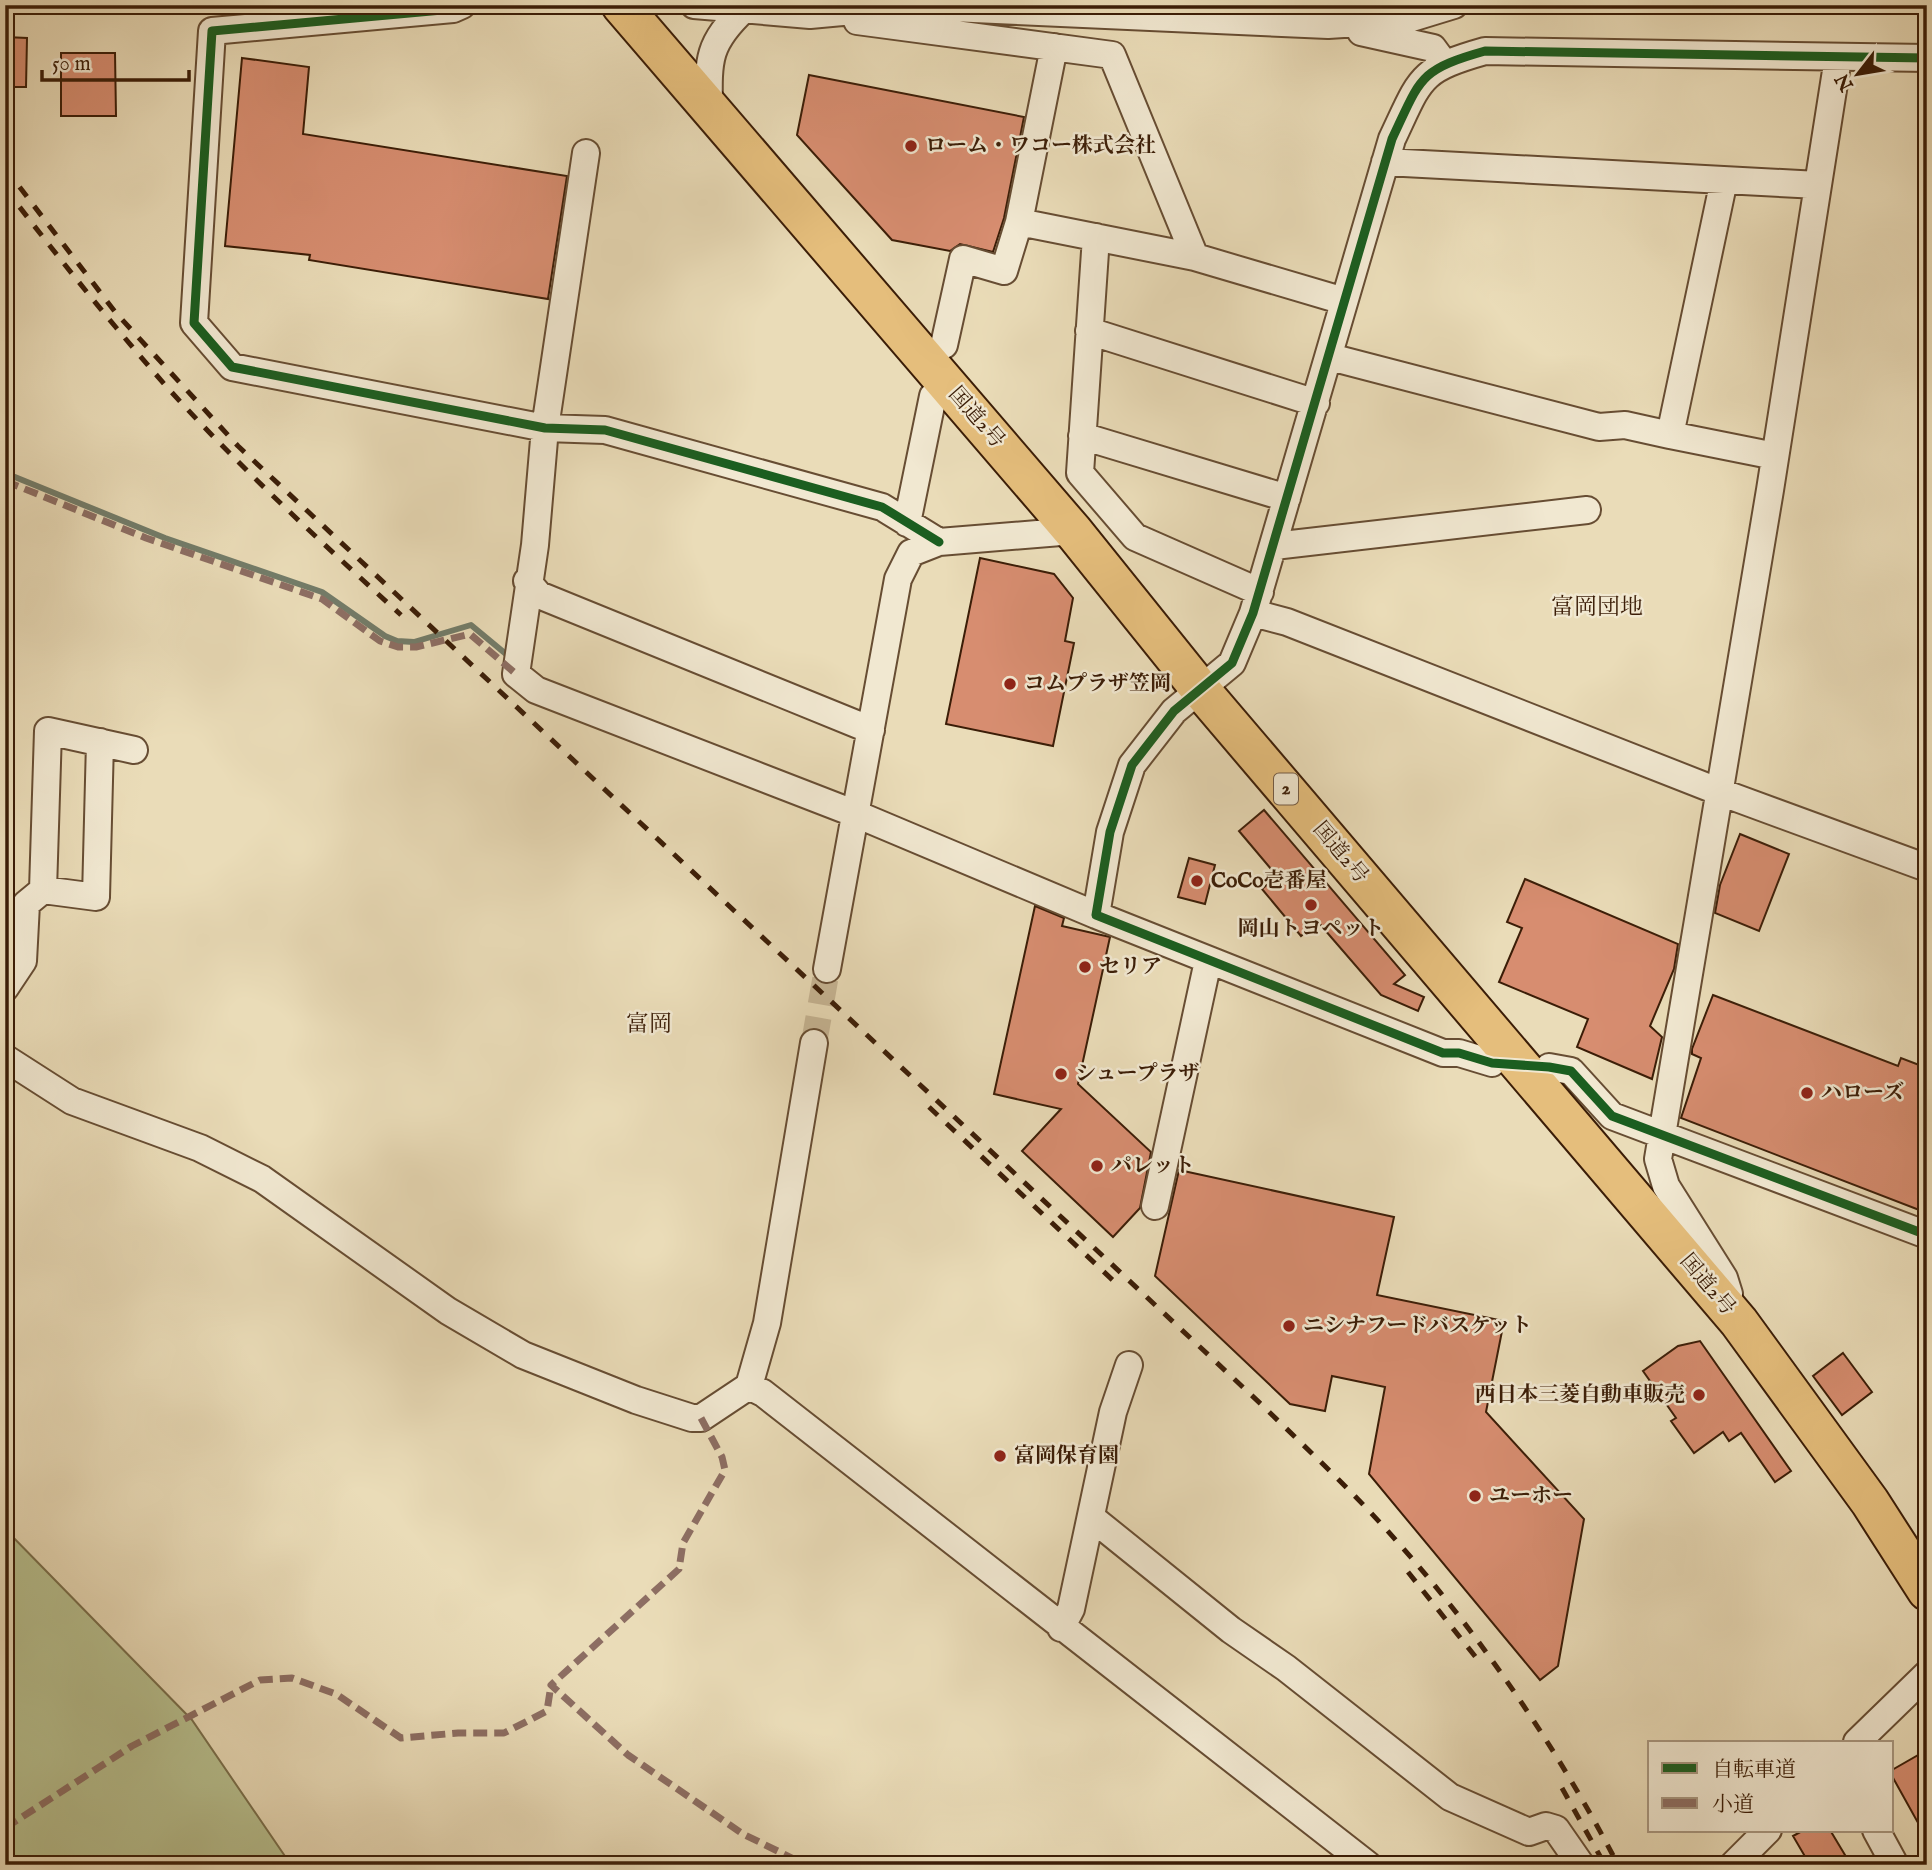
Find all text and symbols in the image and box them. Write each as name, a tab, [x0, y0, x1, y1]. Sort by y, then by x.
scale bar	[42, 38, 189, 82]
north arrow	[1824, 38, 1894, 108]
text: 50 m	[52, 51, 91, 78]
text: N	[1830, 68, 1860, 96]
place label: ローム・ワコー株式会社	[925, 133, 1156, 160]
marker: ローム・ワコー株式会社	[903, 138, 919, 154]
street label: 国道2号	[942, 382, 1010, 454]
district label: 富岡団地	[1551, 593, 1643, 622]
place label: コムプラザ笠岡	[1024, 671, 1171, 698]
marker: コムプラザ笠岡	[1002, 676, 1018, 692]
road number: 2	[1274, 774, 1298, 804]
street label: 国道2号	[1306, 816, 1374, 890]
place label: CoCo壱番屋	[1211, 868, 1327, 895]
marker: CoCo壱番屋	[1189, 873, 1205, 889]
marker: 岡山トヨペット	[1303, 897, 1319, 913]
place label: 岡山トヨペット	[1238, 916, 1385, 943]
place label: セリア	[1099, 954, 1162, 981]
marker: セリア	[1077, 959, 1093, 975]
district label: 富岡	[626, 1010, 672, 1039]
place label: シュープラザ	[1075, 1061, 1200, 1088]
marker: シュープラザ	[1053, 1066, 1069, 1082]
place label: ハローズ	[1821, 1080, 1904, 1107]
marker: ハローズ	[1799, 1085, 1815, 1101]
place label: パレット	[1111, 1153, 1195, 1180]
marker: パレット	[1089, 1158, 1105, 1174]
street label: 国道2号	[1673, 1248, 1741, 1322]
place label: ニシナフードバスケット	[1303, 1313, 1532, 1340]
marker: ニシナフードバスケット	[1281, 1318, 1297, 1334]
place label: 西日本三菱自動車販売	[1475, 1382, 1685, 1409]
marker: 西日本三菱自動車販売	[1691, 1387, 1707, 1403]
place label: 富岡保育園	[1014, 1443, 1119, 1470]
marker: 富岡保育園	[992, 1448, 1008, 1464]
place label: ユーホー	[1489, 1483, 1573, 1510]
marker: ユーホー	[1467, 1488, 1483, 1504]
legend	[1648, 1741, 1894, 1832]
text: 自転車道	[1712, 1757, 1796, 1784]
text: 小道	[1712, 1792, 1754, 1819]

